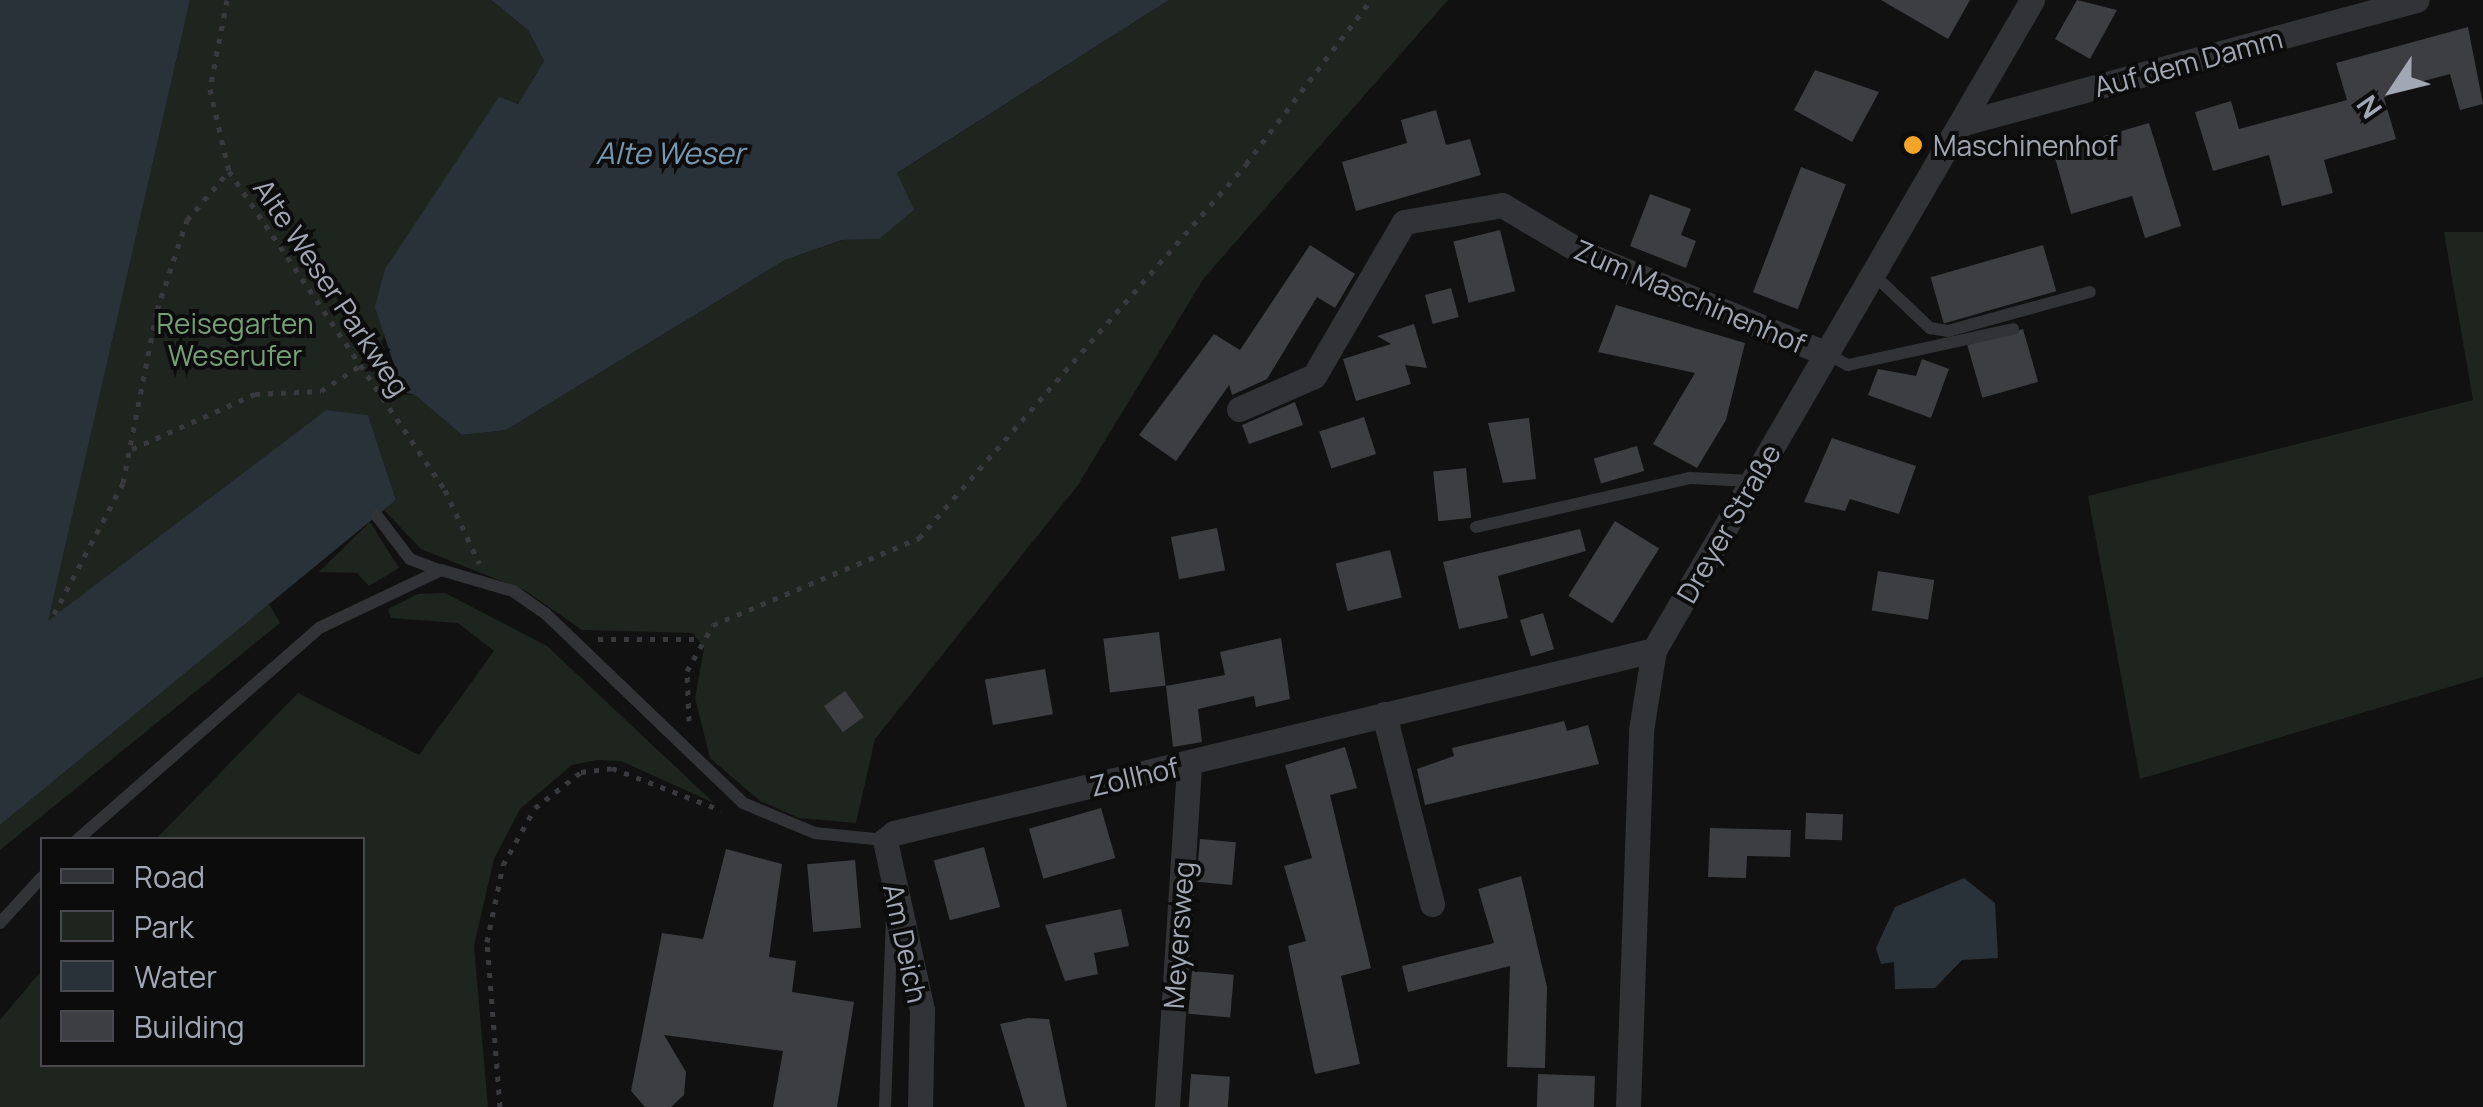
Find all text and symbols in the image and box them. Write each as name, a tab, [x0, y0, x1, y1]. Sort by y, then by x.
street label: Auf dem Damm	[2090, 21, 2286, 103]
north arrow	[2343, 40, 2443, 140]
text: N	[2347, 88, 2390, 126]
place label: Maschinenhof	[1933, 128, 2118, 162]
marker: Maschinenhof	[1902, 134, 1924, 156]
water label: Alte Weser	[596, 135, 744, 171]
street label: Alte Weser Parkweg	[247, 172, 417, 402]
street label: Zum Maschinenhof	[1569, 232, 1811, 360]
park label: Reisegarten Weserufer	[156, 306, 314, 372]
street label: Dreyer Straße	[1669, 438, 1787, 608]
street label: Zollhof	[1086, 750, 1182, 802]
legend	[40, 837, 365, 1067]
text: Road	[134, 856, 205, 897]
street label: Meyersweg	[1156, 860, 1200, 1010]
street label: Am Deich	[877, 880, 935, 1006]
text: Park	[134, 906, 194, 947]
text: Water	[134, 956, 217, 997]
text: Building	[134, 1006, 245, 1047]

